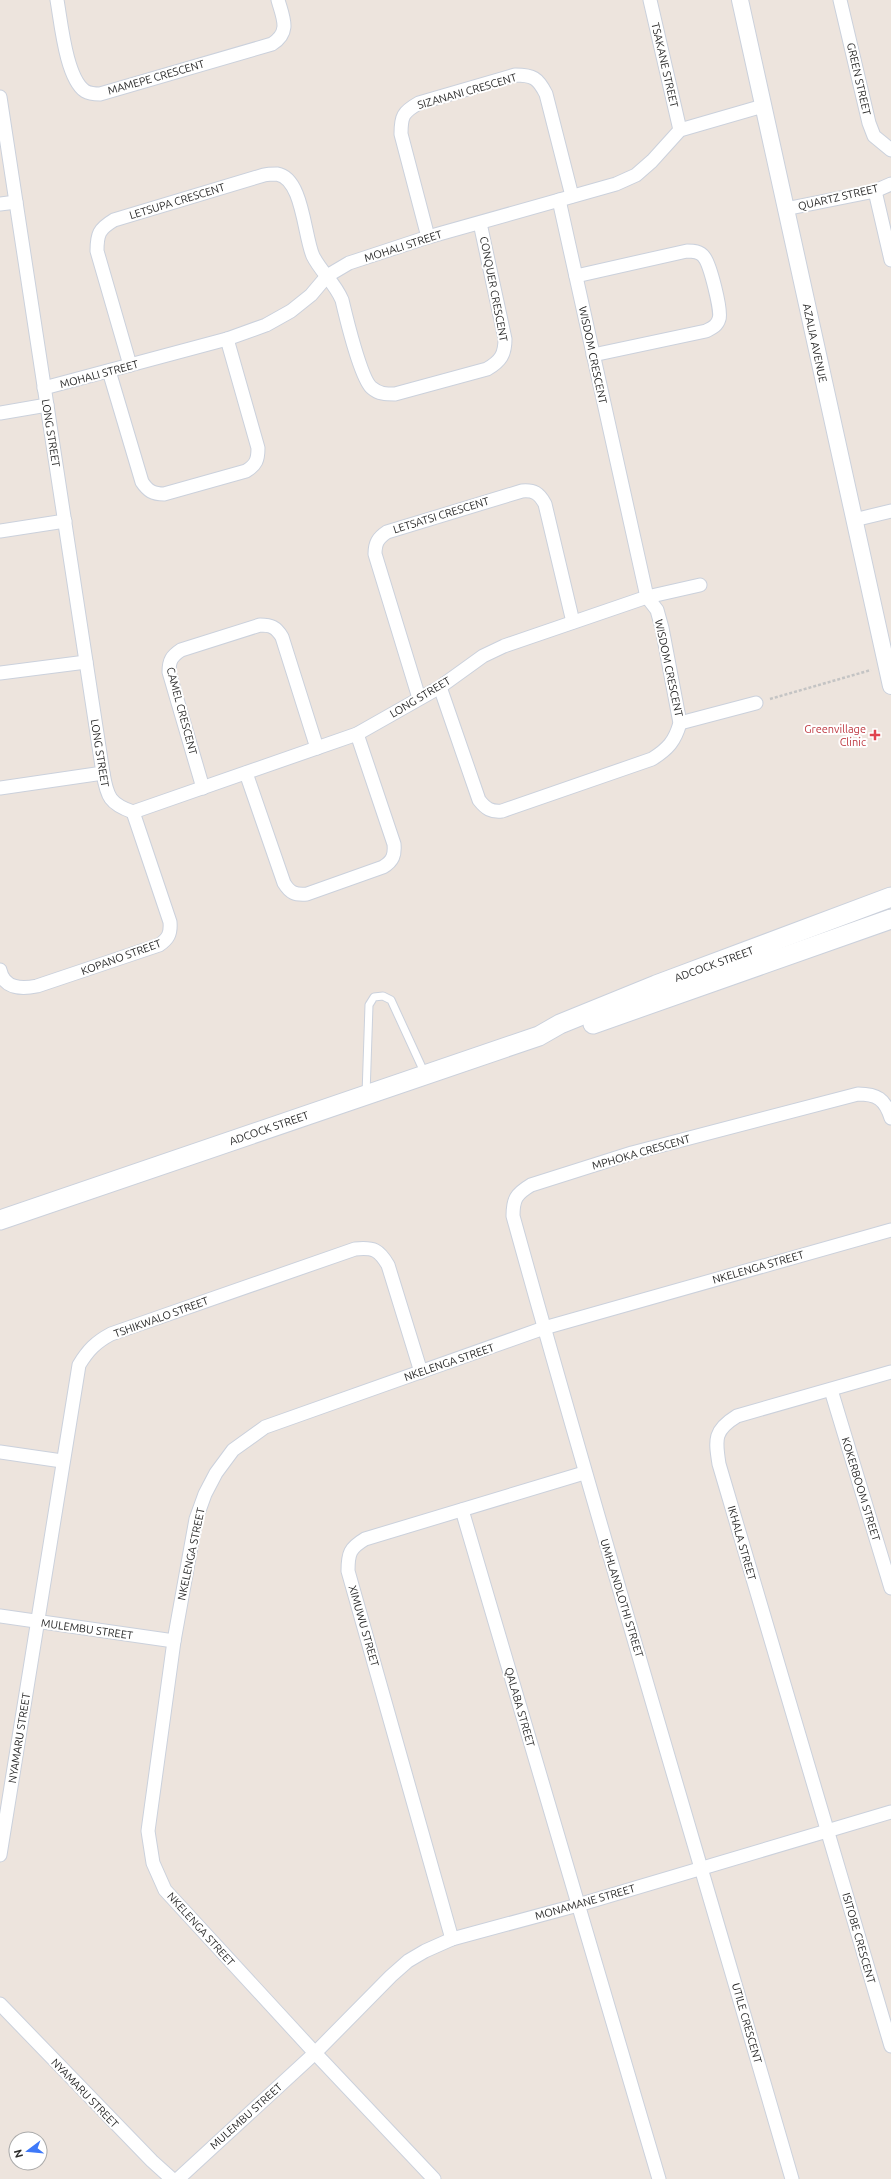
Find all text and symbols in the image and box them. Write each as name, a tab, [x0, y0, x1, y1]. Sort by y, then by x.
street label: TSAKANE STREET	[649, 21, 681, 109]
street label: GREEN STREET	[845, 42, 873, 116]
street label: MAMEPE CRESCENT	[106, 57, 206, 97]
street label: SIZANANI CRESCENT	[416, 71, 518, 111]
street label: LETSUPA CRESCENT	[128, 181, 226, 221]
street label: QUARTZ STREET	[797, 182, 879, 212]
street label: MOHALI STREET	[363, 228, 443, 264]
street label: CONQUER CRESCENT	[478, 235, 510, 343]
street label: AZALIA AVENUE	[801, 302, 829, 384]
street label: WISDOM CRESCENT	[577, 305, 609, 405]
street label: MOHALI STREET	[58, 358, 140, 390]
street label: LONG STREET	[40, 398, 62, 468]
street label: LETSATSI CRESCENT	[392, 495, 490, 535]
street label: WISDOM CRESCENT	[653, 618, 685, 718]
street label: CAMEL CRESCENT	[165, 666, 199, 756]
street label: LONG STREET	[387, 674, 453, 720]
street label: LONG STREET	[89, 718, 111, 788]
place label: Greenvillage Clinic	[804, 723, 866, 748]
marker: Greenvillage Clinic	[869, 729, 881, 741]
street label: KOPANO STREET	[79, 937, 163, 977]
street label: ADCOCK STREET	[673, 944, 755, 984]
street label: ADCOCK STREET	[228, 1109, 310, 1147]
street label: MPHOKA CRESCENT	[591, 1132, 691, 1172]
street label: NKELENGA STREET	[711, 1248, 805, 1286]
street label: TSHIKWALO STREET	[112, 1294, 210, 1340]
street label: NKELENGA STREET	[402, 1341, 496, 1383]
street label: KOKERBOOM STREET	[839, 1436, 883, 1542]
street label: IKHALA STREET	[726, 1504, 758, 1582]
street label: NKELENGA STREET	[175, 1507, 207, 1601]
street label: UMHLANDLOTHI STREET	[598, 1537, 646, 1659]
street label: XIMUWU STREET	[347, 1584, 381, 1668]
street label: MULEMBU STREET	[40, 1617, 134, 1641]
street label: QALABA STREET	[503, 1666, 537, 1748]
street label: NYAMARU STREET	[6, 1692, 32, 1784]
street label: MONAMANE STREET	[534, 1882, 636, 1922]
street label: NKELENGA STREET	[165, 1890, 237, 1968]
street label: ISITOBE CRESCENT	[840, 1891, 878, 1985]
street label: UTILE CRESCENT	[730, 1981, 764, 2065]
street label: NYAMARU STREET	[49, 2056, 121, 2130]
street label: MULEMBU STREET	[208, 2081, 284, 2151]
north arrow	[8, 2131, 48, 2171]
text: N	[11, 2148, 25, 2159]

